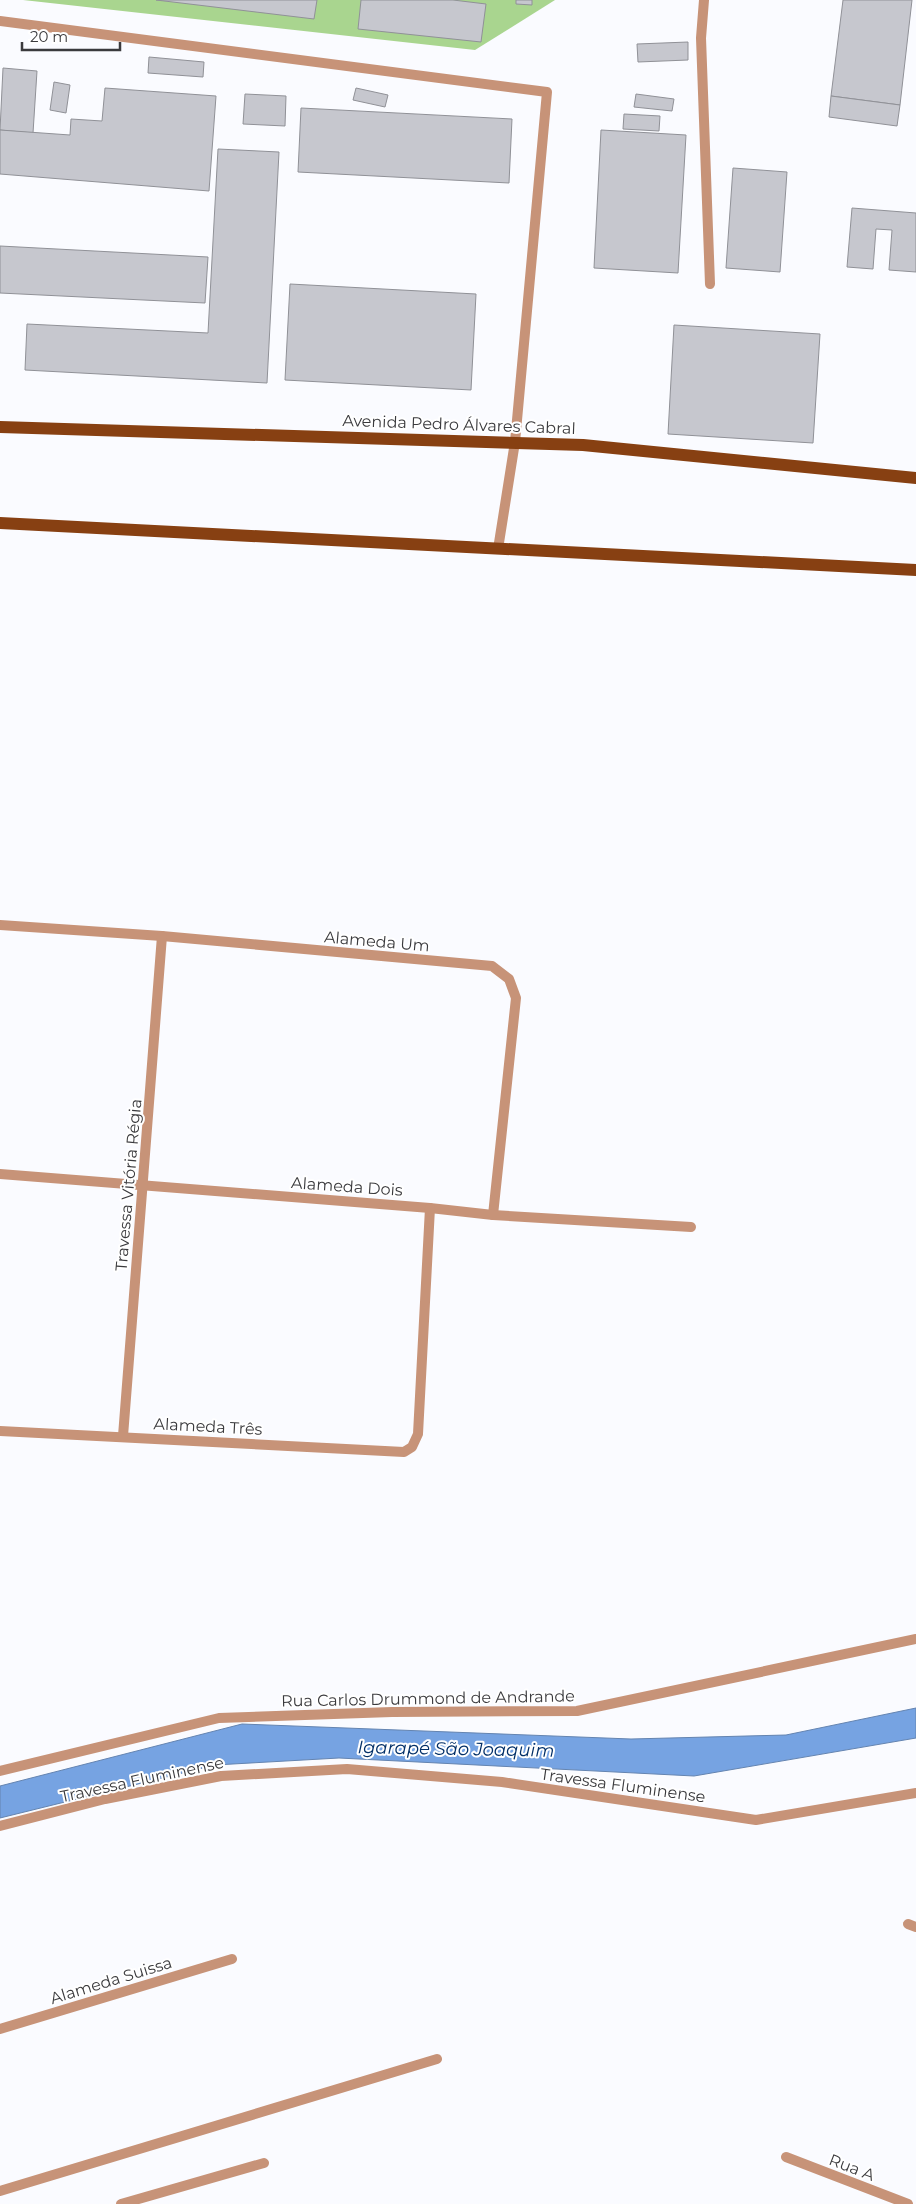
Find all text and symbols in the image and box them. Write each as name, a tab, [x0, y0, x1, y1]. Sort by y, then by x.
scale bar	[22, 20, 120, 52]
text: 20 m	[30, 27, 68, 46]
street label: Avenida Pedro Álvares Cabral	[342, 411, 576, 438]
street label: Alameda Um	[323, 927, 431, 956]
street label: Travessa Vitória Régia	[112, 1098, 145, 1272]
street label: Alameda Dois	[291, 1173, 404, 1200]
street label: Alameda Três	[153, 1414, 263, 1439]
street label: Rua Carlos Drummond de Andrande	[281, 1686, 575, 1711]
water label: Igarapé São Joaquim	[357, 1736, 555, 1762]
street label: Travessa Fluminense	[59, 1753, 226, 1806]
street label: Travessa Fluminense	[539, 1764, 707, 1806]
street label: Alameda Suissa	[48, 1953, 174, 2008]
street label: Rua A	[826, 2150, 878, 2185]

